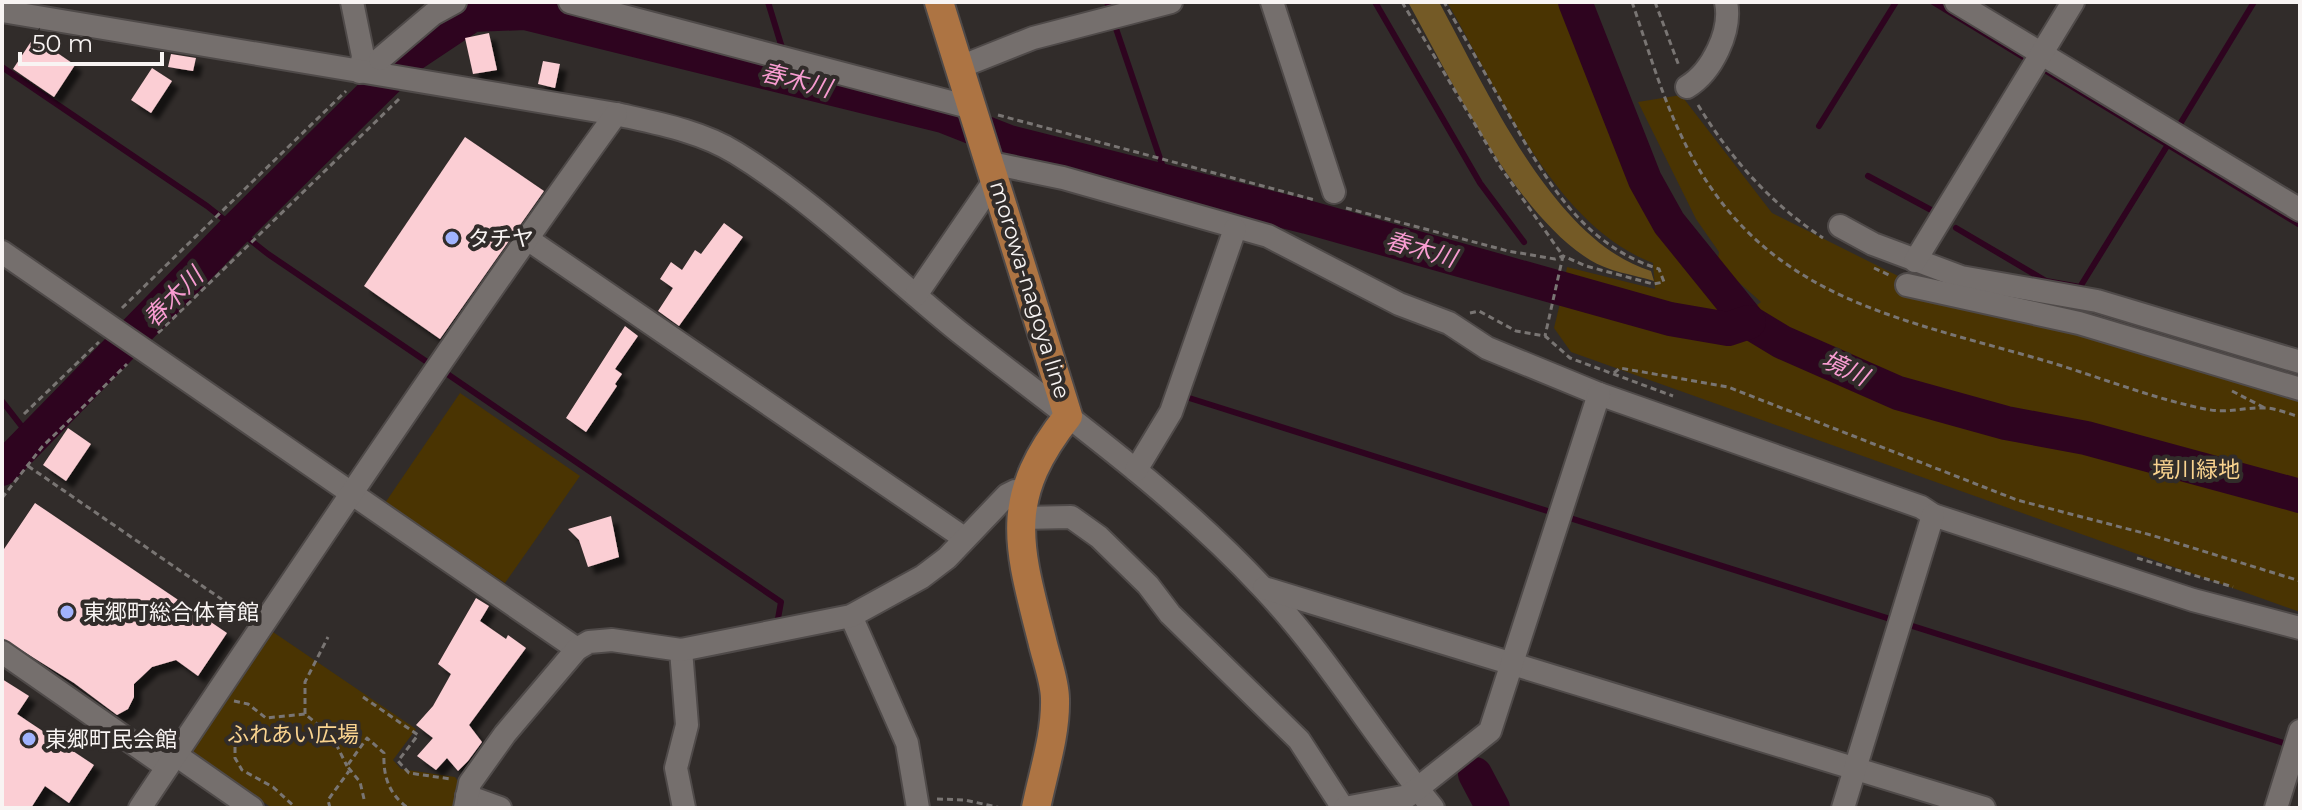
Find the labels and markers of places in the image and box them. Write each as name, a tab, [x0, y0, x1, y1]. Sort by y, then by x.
place label: タチヤ	[468, 225, 534, 252]
marker: タチヤ	[443, 229, 461, 247]
place label: 東郷町総合体育館	[83, 599, 259, 626]
marker: 東郷町総合体育館	[58, 603, 76, 621]
place label: 東郷町民会館	[45, 726, 177, 753]
marker: 東郷町民会館	[20, 730, 38, 748]

